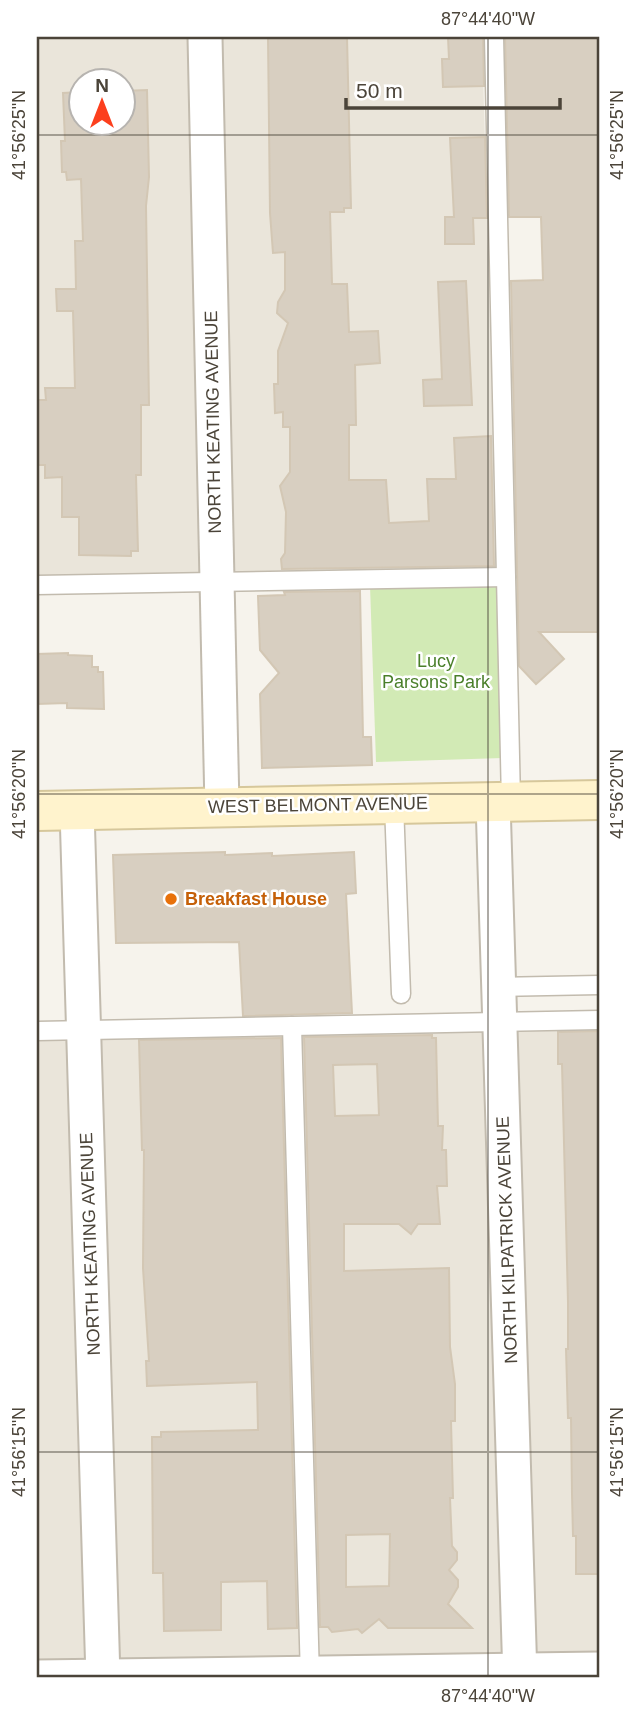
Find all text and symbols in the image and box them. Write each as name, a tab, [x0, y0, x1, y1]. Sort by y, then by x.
text: 87°44'40"W	[441, 9, 535, 29]
north arrow	[66, 66, 136, 136]
scale bar	[346, 66, 559, 110]
text: N	[95, 75, 109, 96]
text: 50 m	[356, 79, 403, 102]
text: 41°56'25"N	[9, 90, 29, 180]
text: 41°56'25"N	[607, 90, 627, 180]
street label: NORTH KEATING AVENUE	[201, 310, 225, 534]
park label: Lucy Parsons Park	[382, 651, 491, 692]
text: 41°56'20"N	[9, 749, 29, 839]
text: 41°56'20"N	[607, 749, 627, 839]
street label: WEST BELMONT AVENUE	[208, 793, 428, 817]
place label: Breakfast House	[185, 889, 327, 909]
marker: Breakfast House	[163, 891, 179, 907]
street label: NORTH KILPATRICK AVENUE	[493, 1116, 521, 1364]
street label: NORTH KEATING AVENUE	[76, 1132, 104, 1356]
text: 41°56'15"N	[9, 1407, 29, 1497]
text: 41°56'15"N	[607, 1407, 627, 1497]
text: 87°44'40"W	[441, 1686, 535, 1706]

